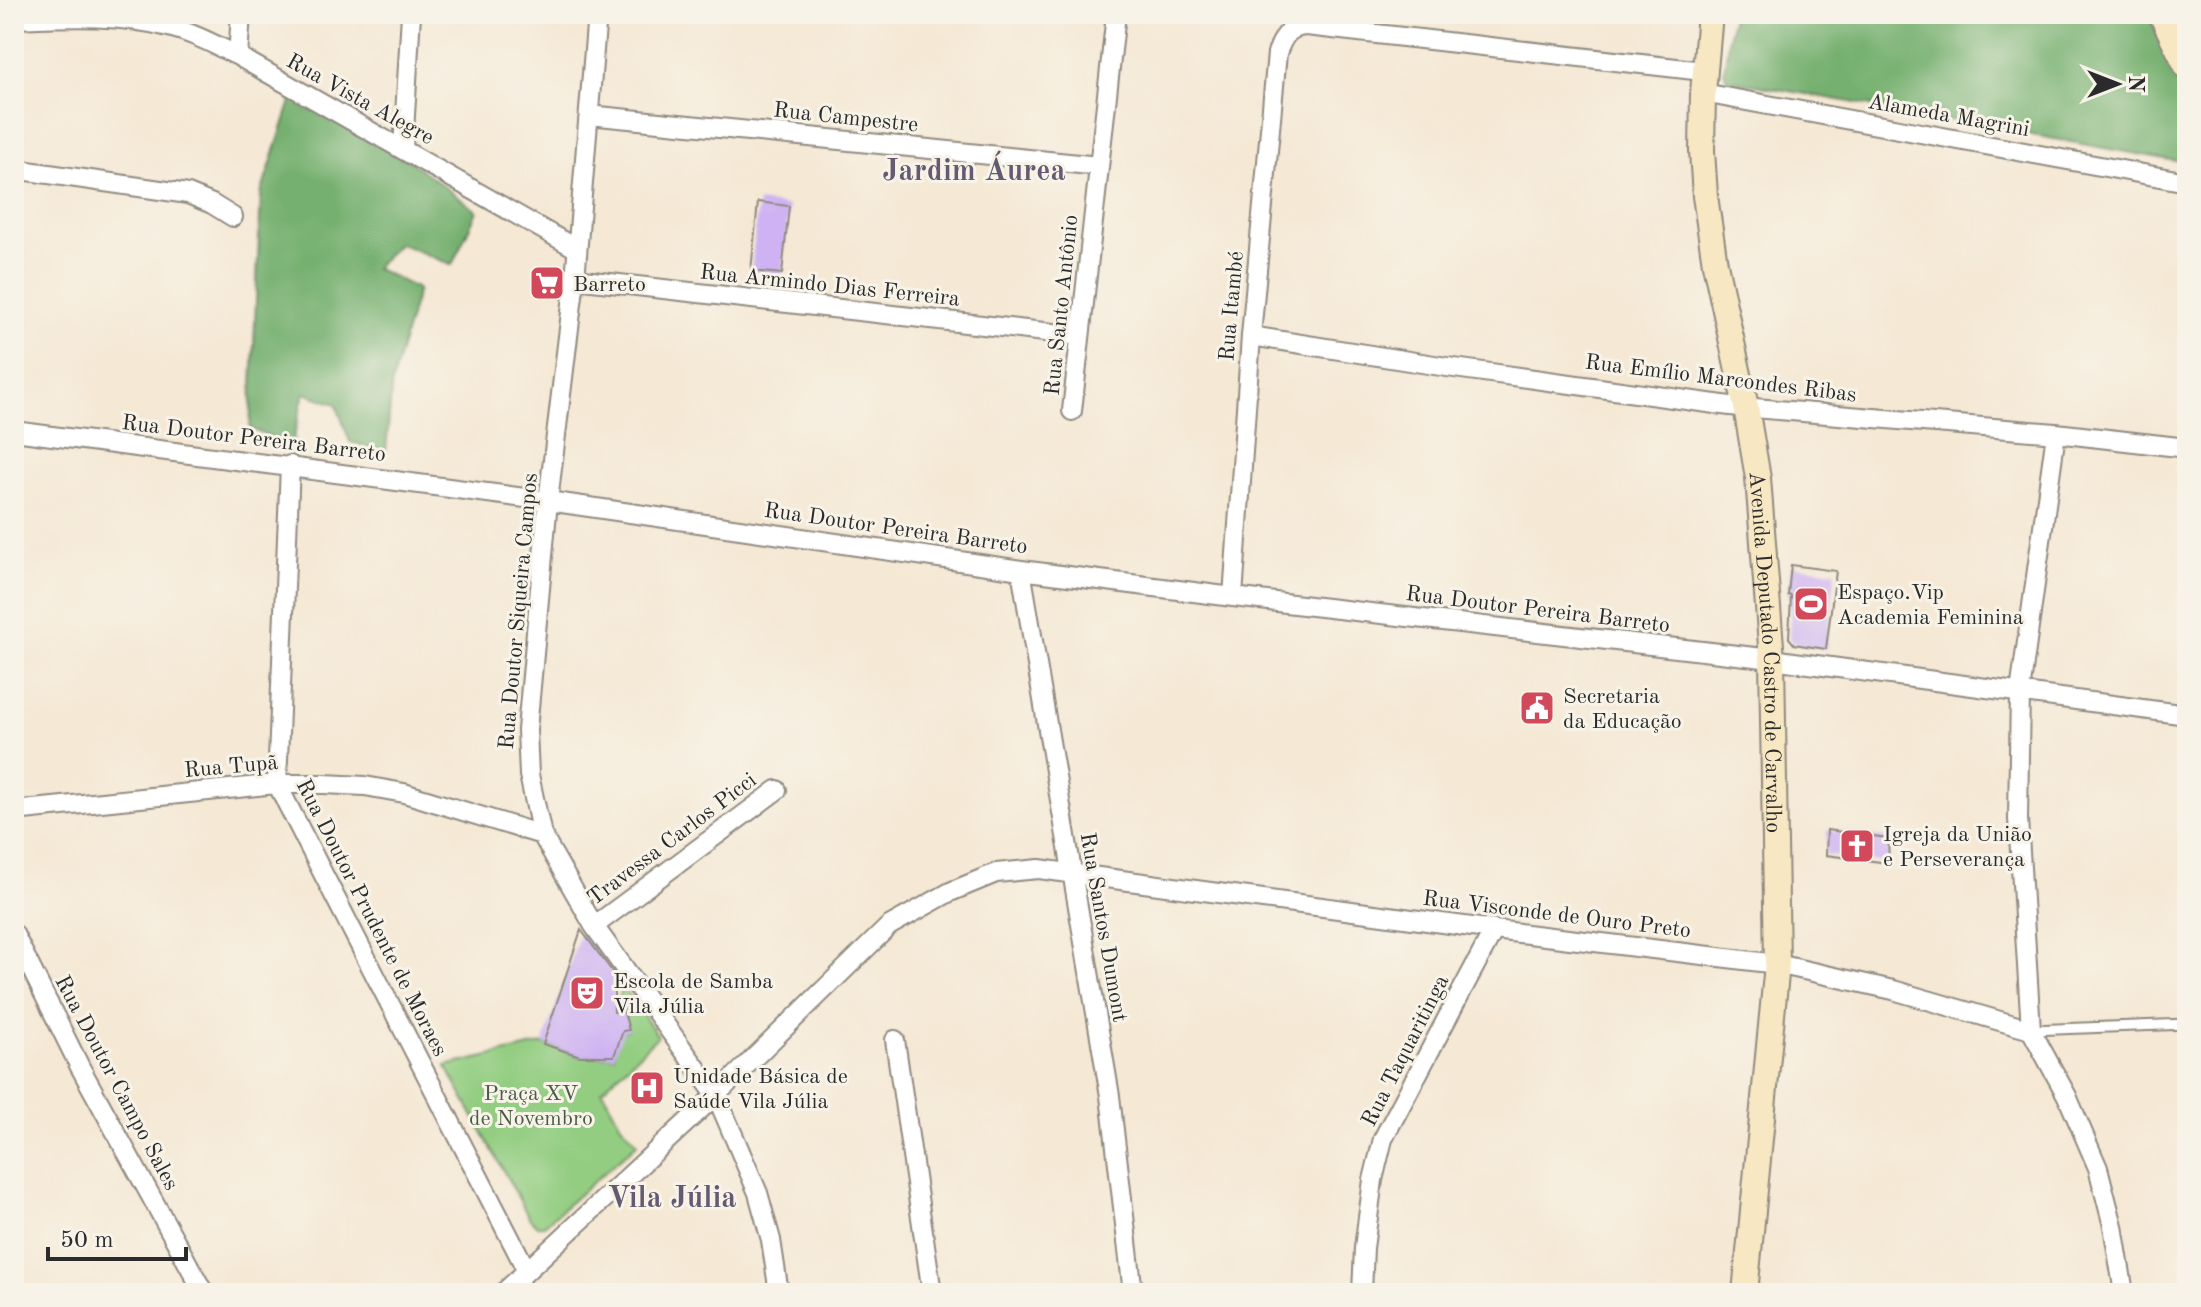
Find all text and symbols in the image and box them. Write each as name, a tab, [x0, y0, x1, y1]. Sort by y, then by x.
north arrow	[2077, 44, 2157, 124]
street label: Rua Vista Alegre	[283, 50, 437, 149]
text: N	[2124, 76, 2146, 93]
street label: Alameda Magrini	[1866, 91, 2031, 141]
street label: Rua Campestre	[772, 99, 919, 137]
district label: Jardim Áurea	[882, 150, 1066, 187]
street label: Rua Santo Antônio	[1042, 214, 1082, 397]
street label: Rua Itambé	[1216, 250, 1248, 362]
street label: Rua Armindo Dias Ferreira	[699, 261, 961, 311]
supermarket icon: Barreto	[528, 264, 566, 302]
place label: Barreto	[573, 274, 646, 296]
street label: Rua Emílio Marcondes Ribas	[1584, 351, 1858, 407]
street label: Rua Doutor Pereira Barreto	[120, 412, 387, 466]
street label: Avenida Deputado Castro de Carvalho	[1745, 471, 1784, 833]
street label: Rua Doutor Siqueira Campos	[496, 472, 542, 750]
street label: Rua Doutor Pereira Barreto	[762, 500, 1029, 558]
place label: Espaço.Vip Academia Feminina	[1837, 582, 2024, 629]
street label: Rua Doutor Pereira Barreto	[1404, 583, 1671, 637]
sports icon: Espaço.Vip Academia Feminina	[1792, 585, 1830, 623]
place label: Secretaria da Educação	[1563, 686, 1682, 733]
public building icon: Secretaria da Educação	[1518, 689, 1556, 727]
street label: Rua Tupã	[183, 752, 279, 782]
street label: Travessa Carlos Picci	[584, 769, 761, 910]
street label: Rua Doutor Prudente de Moraes	[291, 776, 451, 1060]
place label: Igreja da União e Perseverança	[1883, 824, 2032, 871]
church icon: Igreja da União e Perseverança	[1838, 827, 1876, 865]
street label: Rua Santos Dumont	[1076, 831, 1131, 1024]
street label: Rua Visconde de Ouro Preto	[1421, 888, 1692, 942]
place label: Escola de Samba Vila Júlia	[613, 971, 773, 1018]
street label: Rua Taquaritinga	[1358, 971, 1454, 1130]
street label: Rua Doutor Campo Sales	[50, 972, 182, 1194]
theatre icon: Escola de Samba Vila Júlia	[568, 974, 606, 1012]
place label: Unidade Básica de Saúde Vila Júlia	[673, 1066, 848, 1113]
hospital icon: Unidade Básica de Saúde Vila Júlia	[628, 1069, 666, 1107]
park label: Praça XV de Novembro	[469, 1083, 593, 1130]
district label: Vila Júlia	[607, 1184, 737, 1214]
scale bar	[48, 1211, 186, 1261]
text: 50 m	[60, 1229, 114, 1253]

